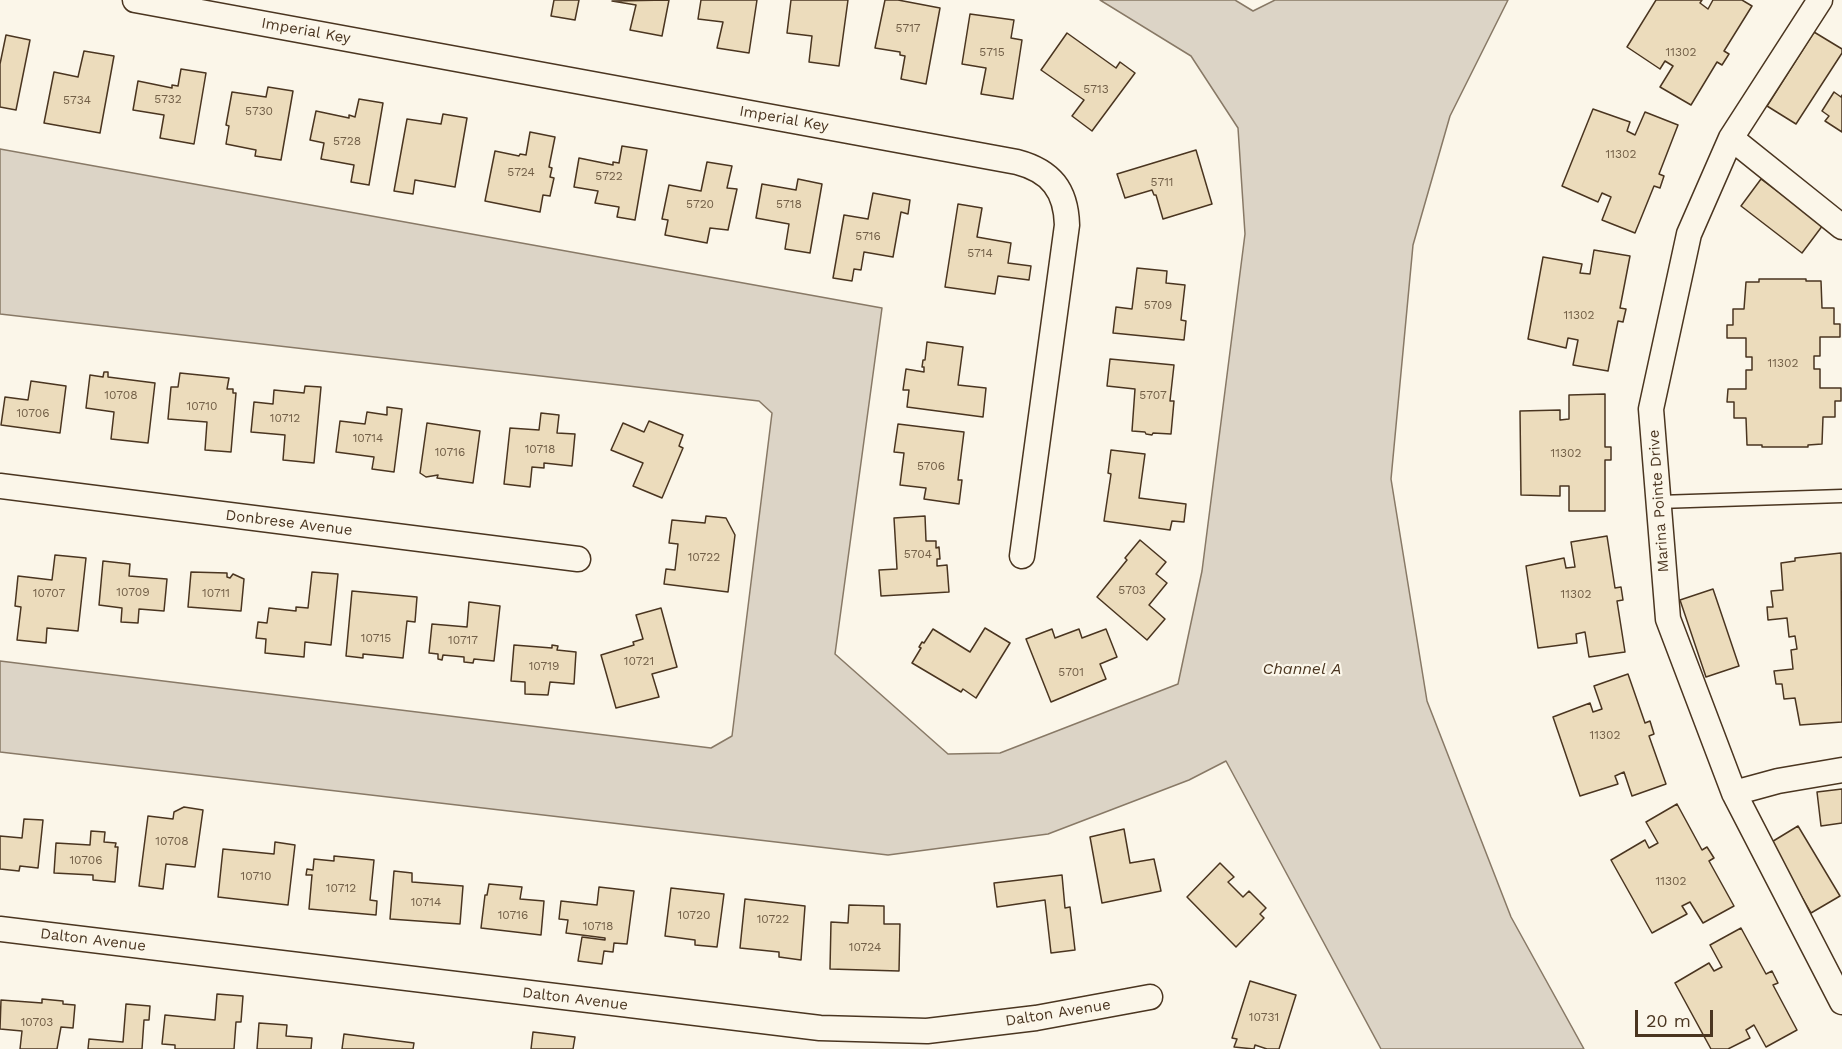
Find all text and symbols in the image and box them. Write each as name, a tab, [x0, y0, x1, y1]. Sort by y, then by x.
street label: Imperial Key	[260, 14, 352, 48]
house number: 5717	[895, 21, 921, 35]
house number: 5715	[979, 45, 1005, 59]
house number: 11302	[1666, 45, 1696, 59]
house number: 5713	[1083, 82, 1109, 96]
house number: 5732	[154, 92, 182, 106]
house number: 5734	[63, 93, 91, 107]
street label: Imperial Key	[738, 102, 830, 136]
house number: 5730	[245, 104, 273, 118]
house number: 5728	[333, 134, 361, 148]
house number: 11302	[1606, 147, 1636, 161]
house number: 5724	[507, 165, 535, 179]
house number: 5722	[595, 169, 623, 183]
house number: 5711	[1150, 175, 1174, 189]
house number: 5720	[686, 197, 714, 211]
house number: 5718	[776, 197, 802, 211]
house number: 5716	[855, 229, 881, 243]
house number: 5714	[967, 246, 993, 260]
house number: 5709	[1144, 298, 1172, 312]
house number: 11302	[1564, 308, 1594, 322]
house number: 11302	[1768, 356, 1798, 370]
house number: 10708	[104, 388, 138, 402]
house number: 5707	[1139, 388, 1167, 402]
house number: 10710	[187, 399, 217, 413]
house number: 10706	[16, 406, 50, 420]
house number: 10712	[270, 411, 300, 425]
street label: Marina Pointe Drive	[1645, 429, 1673, 573]
house number: 10714	[353, 431, 383, 445]
house number: 10718	[525, 442, 555, 456]
house number: 10716	[435, 445, 465, 459]
house number: 11302	[1551, 446, 1581, 460]
house number: 5706	[917, 459, 945, 473]
street label: Donbrese Avenue	[224, 506, 354, 540]
house number: 5704	[904, 547, 932, 561]
house number: 10722	[688, 550, 720, 564]
house number: 5703	[1118, 583, 1146, 597]
house number: 10709	[116, 585, 150, 599]
house number: 10707	[33, 586, 65, 600]
house number: 10711	[202, 586, 230, 600]
house number: 11302	[1561, 587, 1591, 601]
house number: 10715	[361, 631, 391, 645]
house number: 10717	[448, 633, 478, 647]
house number: 10721	[624, 654, 654, 668]
house number: 10719	[529, 659, 559, 673]
water label: Channel A	[1263, 659, 1341, 679]
house number: 5701	[1058, 665, 1084, 679]
house number: 11302	[1590, 728, 1620, 742]
house number: 10708	[155, 834, 189, 848]
house number: 10706	[69, 853, 103, 867]
house number: 10710	[241, 869, 271, 883]
house number: 11302	[1656, 874, 1686, 888]
house number: 10712	[326, 881, 356, 895]
house number: 10714	[411, 895, 441, 909]
house number: 10716	[498, 908, 528, 922]
house number: 10720	[677, 908, 711, 922]
house number: 10722	[757, 912, 789, 926]
house number: 10718	[583, 919, 613, 933]
street label: Dalton Avenue	[39, 925, 147, 955]
house number: 10724	[849, 940, 881, 954]
street label: Dalton Avenue	[521, 984, 629, 1014]
street label: Dalton Avenue	[1004, 996, 1112, 1030]
scale bar	[1638, 998, 1716, 1036]
house number: 10731	[1249, 1010, 1279, 1024]
text: 20 m	[1646, 1010, 1691, 1031]
house number: 10703	[21, 1015, 53, 1029]

